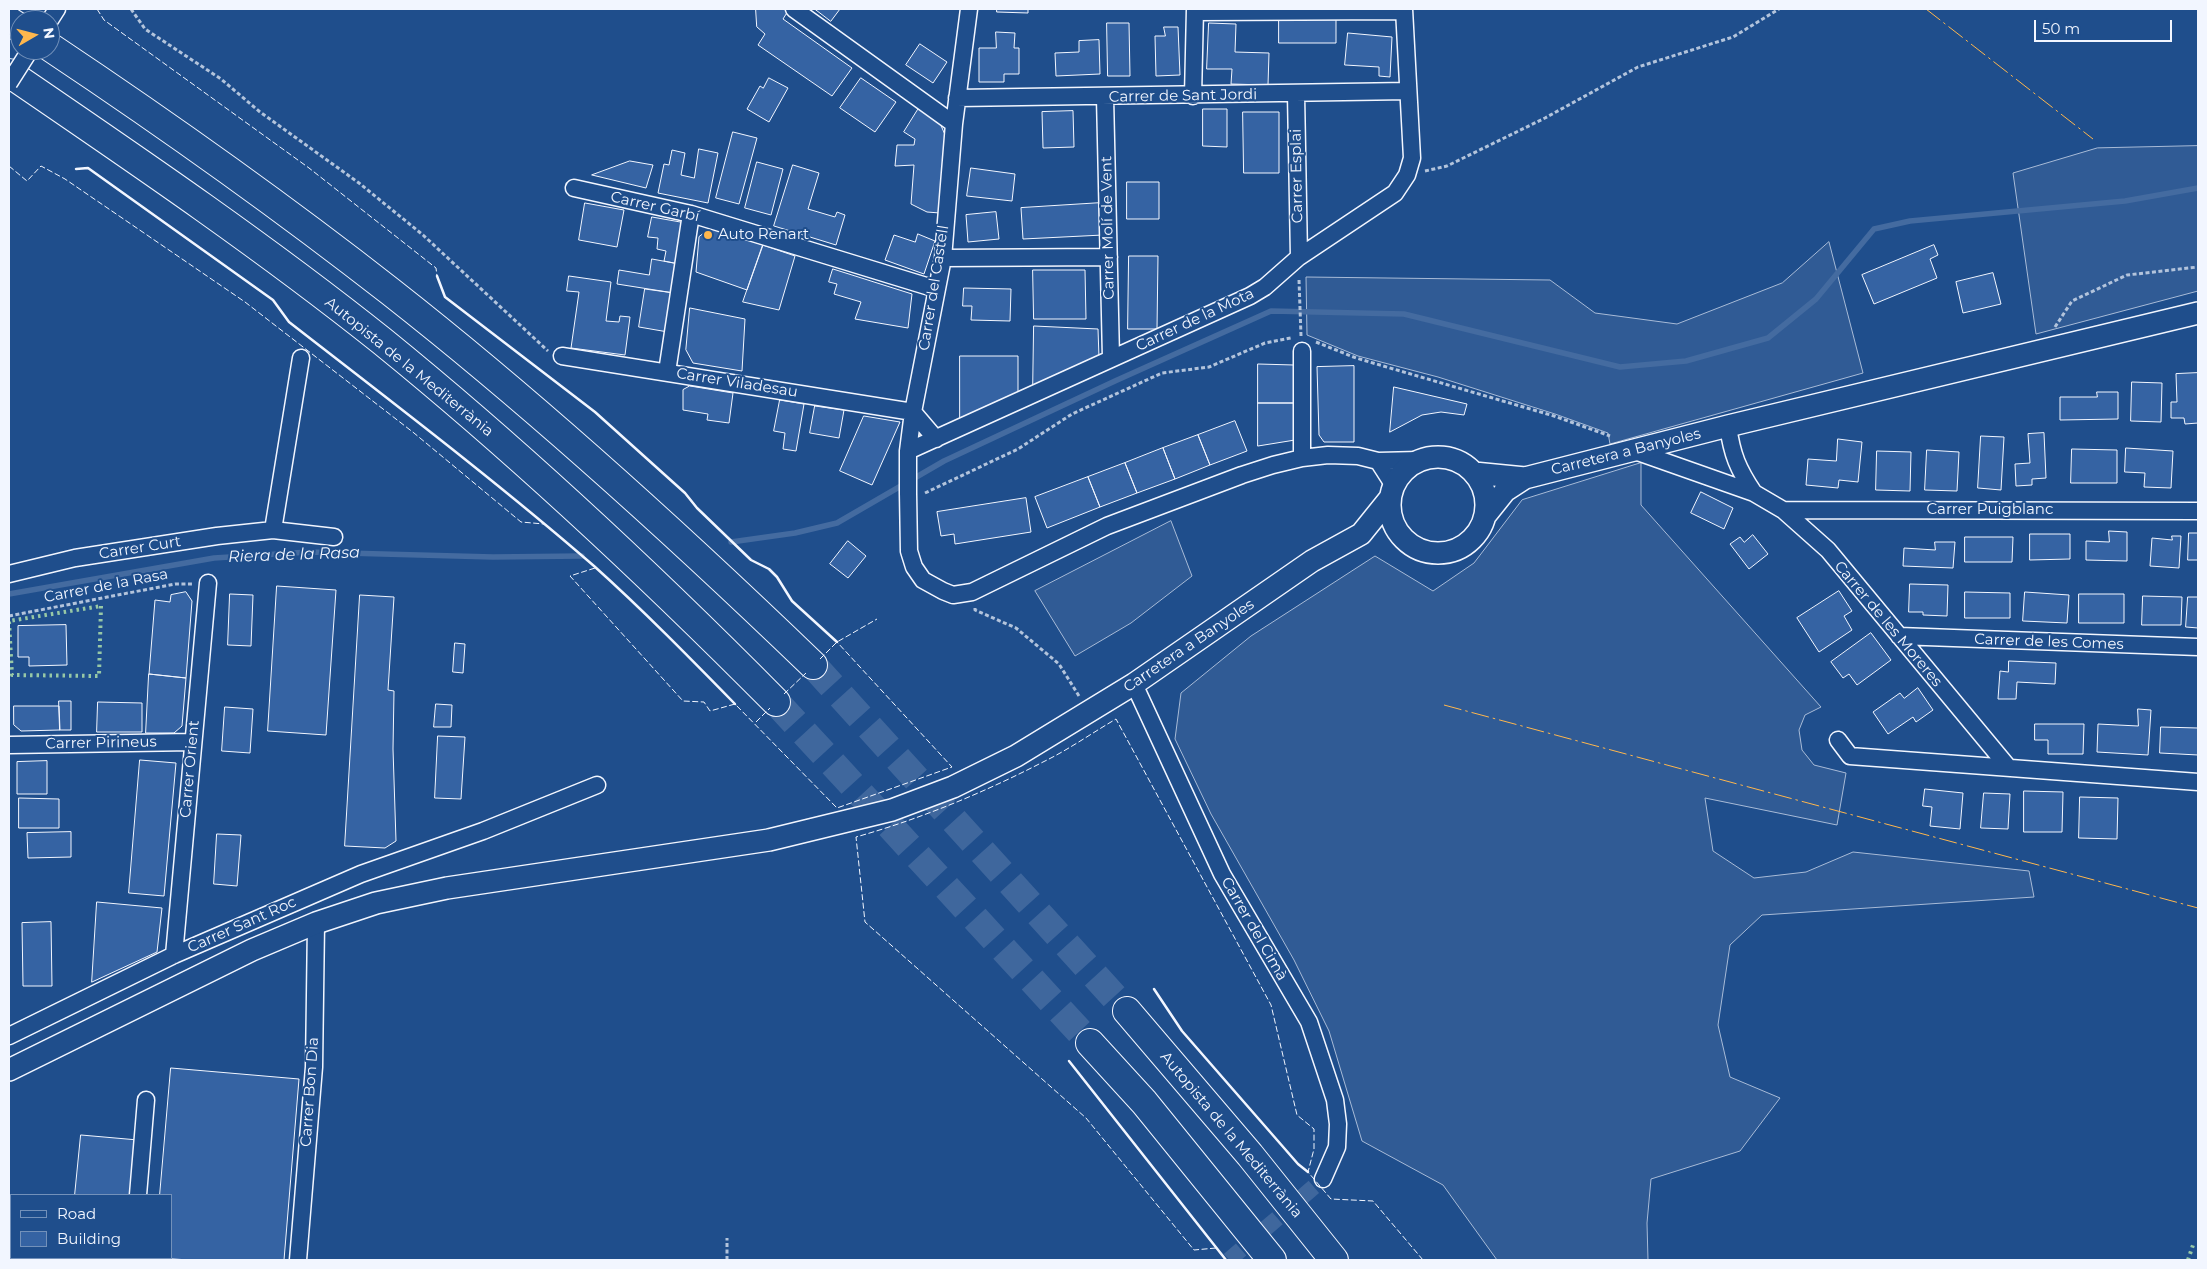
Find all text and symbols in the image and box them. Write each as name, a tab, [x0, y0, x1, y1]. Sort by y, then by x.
north arrow	[10, 10, 60, 60]
scale bar	[2037, 10, 2174, 42]
text: 50 m	[2042, 19, 2080, 38]
text: N	[39, 26, 59, 40]
street label: Carrer de Sant Jordi	[1109, 86, 1257, 106]
street label: Carrer Esplai	[1287, 129, 1307, 223]
street label: Carrer Molí de Vent	[1098, 156, 1118, 300]
street label: Carrer Garbí	[609, 188, 701, 226]
street label: Carrer del Castell	[915, 224, 953, 352]
place label: Auto Renart	[718, 226, 809, 244]
marker: Auto Renart	[702, 229, 714, 241]
street label: Carrer de la Mota	[1133, 285, 1257, 355]
street label: Autopista de la Mediterrània	[321, 293, 497, 441]
street label: Carrer Viladesau	[675, 365, 799, 401]
street label: Carretera a Banyoles	[1549, 425, 1703, 479]
street label: Carrer Puigblanc	[1927, 501, 2053, 519]
street label: Carrer Curt	[98, 533, 182, 563]
water label: Riera de la Rasa	[228, 543, 360, 567]
street label: Carrer de les Moreres	[1830, 558, 1946, 690]
street label: Carrer de la Rasa	[43, 565, 169, 607]
street label: Carretera a Banyoles	[1120, 596, 1258, 696]
street label: Carrer de les Comes	[1974, 630, 2124, 654]
street label: Carrer Orient	[177, 719, 203, 819]
street label: Carrer Pirineus	[45, 733, 157, 753]
street label: Carrer del Cimà	[1217, 874, 1291, 984]
street label: Carrer Sant Roc	[185, 893, 299, 957]
street label: Carrer Bon Dia	[297, 1036, 323, 1148]
street label: Autopista de la Mediterrània	[1156, 1048, 1306, 1222]
legend	[10, 1194, 172, 1259]
text: Road	[57, 1204, 96, 1223]
text: Building	[57, 1229, 121, 1248]

